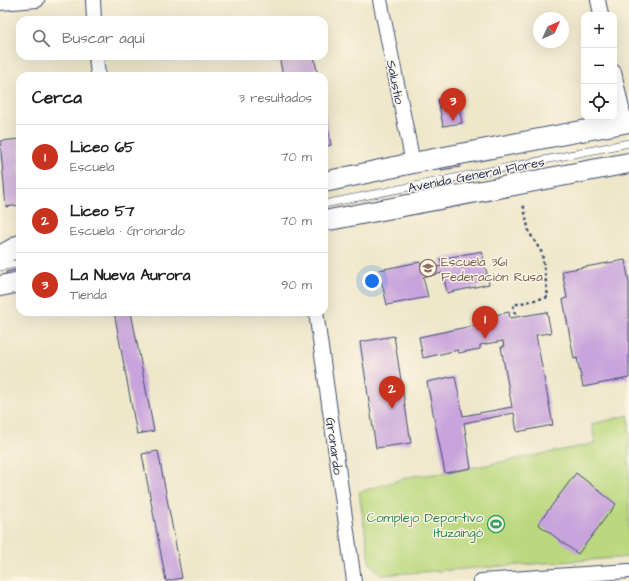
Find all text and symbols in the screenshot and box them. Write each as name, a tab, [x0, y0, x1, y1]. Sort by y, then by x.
north arrow	[533, 12, 569, 48]
map controls	[581, 12, 617, 120]
button: +	[581, 12, 617, 48]
search box	[16, 16, 328, 60]
icon: search	[30, 27, 52, 49]
text: Buscar aquí	[62, 28, 144, 49]
button: −	[581, 48, 617, 84]
street label: Salustio	[382, 58, 409, 107]
button: locate	[581, 84, 617, 120]
text: Cerca	[32, 86, 82, 110]
pin: 3	[440, 88, 466, 121]
text: 3 resultados	[238, 89, 312, 107]
text: Liceo 65	[70, 137, 135, 158]
text: 1	[44, 148, 46, 166]
text: 70 m	[280, 148, 312, 166]
street label: Avenida General Flores	[406, 153, 546, 197]
text: Escuela	[70, 158, 115, 176]
text: Liceo 57	[70, 201, 135, 222]
text: 2	[41, 212, 49, 230]
text: 70 m	[280, 212, 312, 230]
text: Escuela · Gronardo	[70, 222, 185, 240]
place label: Escuela 361 Federación Rusa	[441, 253, 543, 286]
school or university icon: Escuela 361 Federación Rusa	[418, 258, 438, 278]
text: La Nueva Aurora	[70, 265, 190, 286]
your location	[362, 271, 382, 291]
text: 3	[42, 276, 48, 294]
text: 90 m	[281, 276, 312, 294]
text: Tienda	[70, 286, 107, 304]
pin: 1	[472, 306, 498, 339]
pin: 2	[379, 376, 405, 409]
street label: Gronardo	[321, 416, 347, 477]
place label: Complejo Deportivo Ituzaingó	[367, 509, 484, 543]
sports icon: Complejo Deportivo Ituzaingó	[486, 514, 506, 534]

